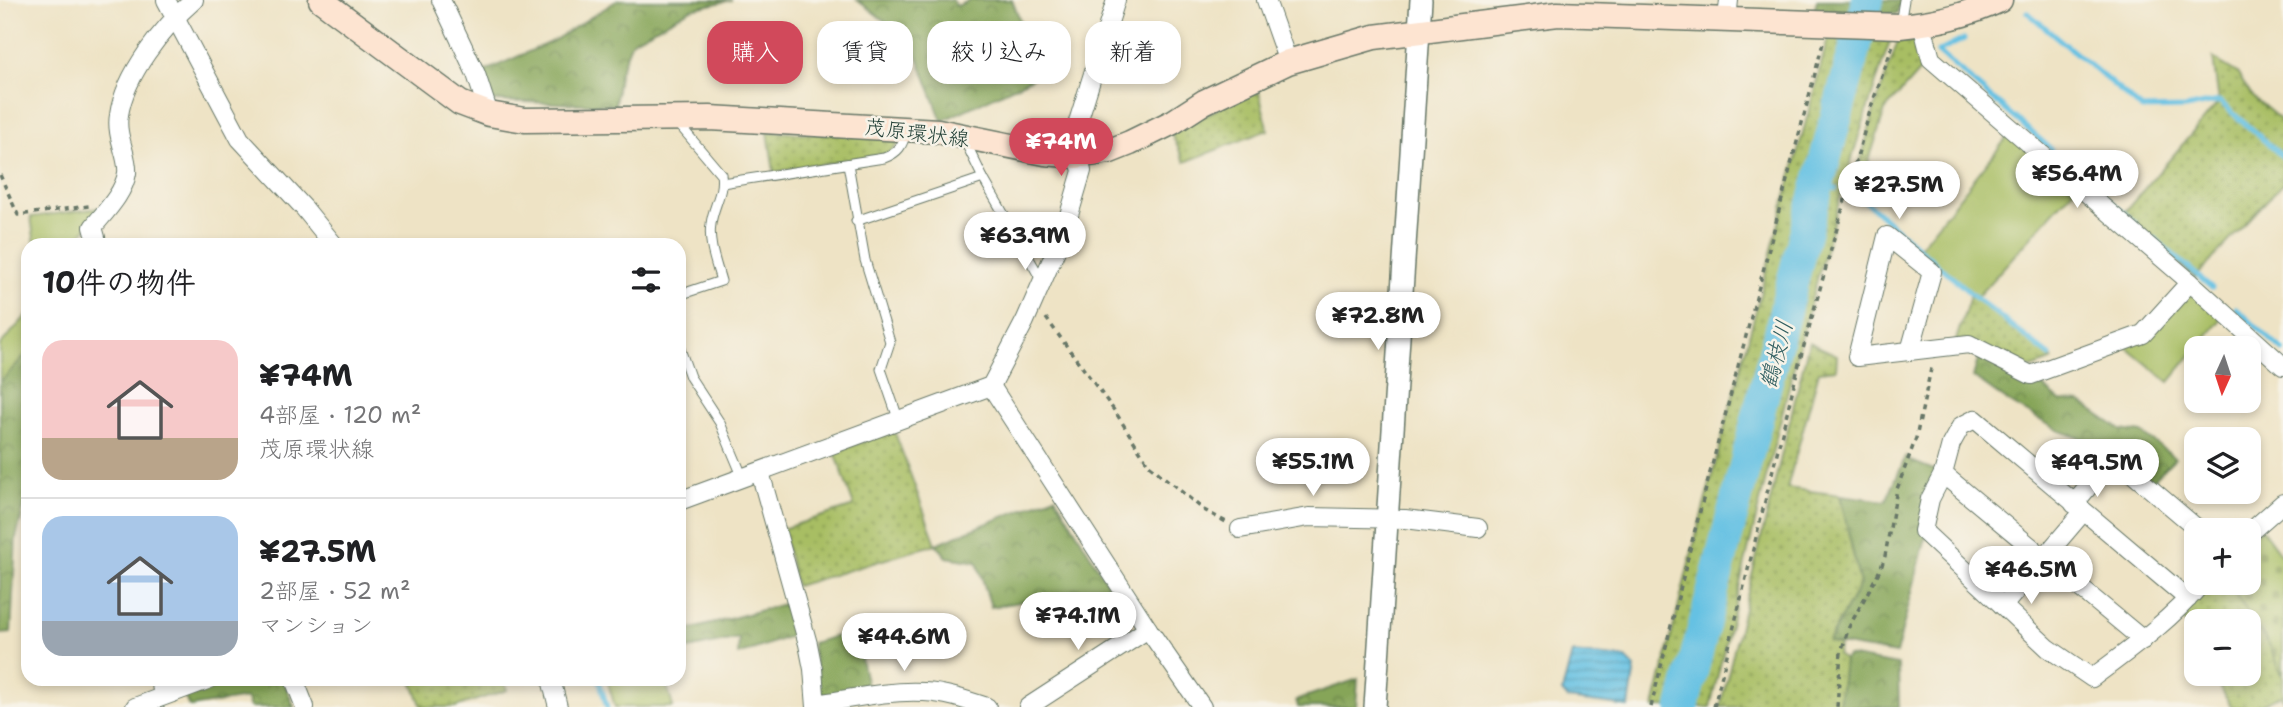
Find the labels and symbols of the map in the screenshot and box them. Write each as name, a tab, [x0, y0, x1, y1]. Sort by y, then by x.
street label: 茂原環状線	[863, 113, 971, 153]
pin: ¥74M	[1020, 118, 1102, 178]
pin: ¥56.4M	[2020, 150, 2134, 210]
pin: ¥27.5M	[1842, 162, 1956, 221]
pin: ¥63.9M	[968, 212, 1082, 272]
pin: ¥72.8M	[1321, 292, 1435, 352]
water label: 鶴枝川	[1753, 317, 1799, 391]
north arrow	[2184, 336, 2261, 413]
pin: ¥55.1M	[1256, 438, 1370, 498]
pin: ¥49.5M	[2040, 440, 2154, 499]
pin: ¥46.5M	[1974, 546, 2088, 606]
pin: ¥74.1M	[1021, 592, 1135, 652]
pin: ¥44.6M	[847, 614, 961, 673]

